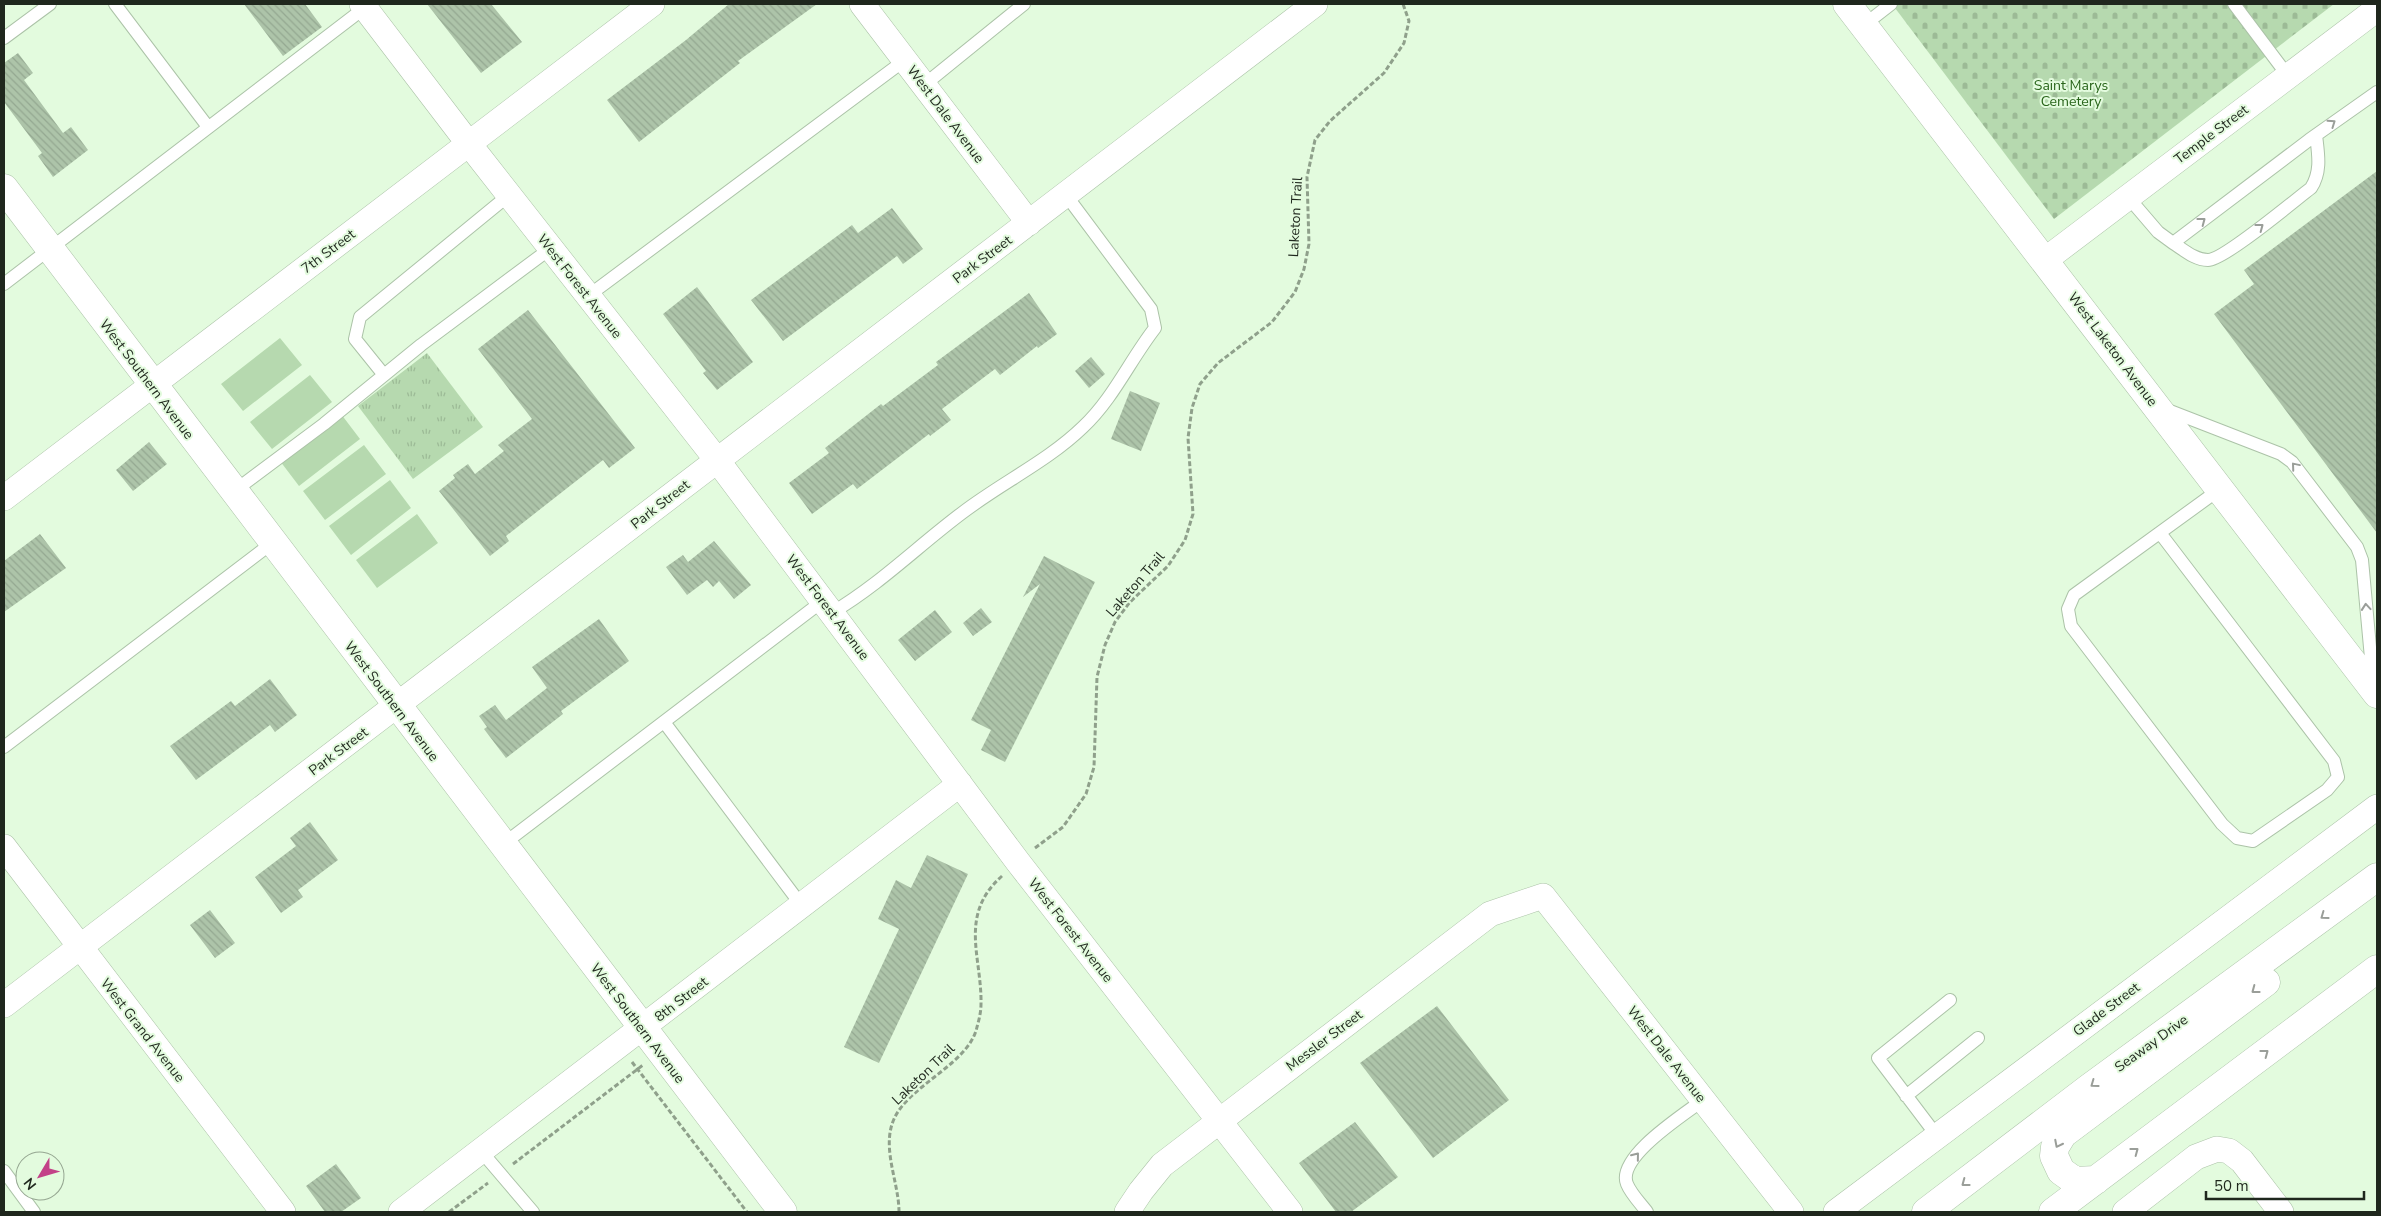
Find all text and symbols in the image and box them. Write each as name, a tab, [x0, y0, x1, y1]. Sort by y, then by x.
street label: West Dale Avenue	[903, 62, 989, 167]
park label: Saint Marys Cemetery	[2034, 76, 2108, 111]
street label: Temple Street	[2170, 100, 2252, 169]
one-way arrow	[2326, 120, 2336, 129]
street label: Laketon Trail	[1284, 175, 1307, 258]
one-way arrow	[2196, 219, 2205, 227]
one-way arrow	[2254, 224, 2263, 232]
street label: 7th Street	[297, 225, 359, 278]
street label: West Forest Avenue	[533, 230, 626, 342]
street label: Park Street	[949, 231, 1016, 288]
street label: West Laketon Avenue	[2063, 288, 2162, 410]
street label: West Southern Avenue	[95, 315, 198, 443]
one-way arrow	[2292, 463, 2301, 472]
street label: Park Street	[627, 475, 694, 533]
street label: Laketon Trail	[1102, 547, 1170, 621]
street label: West Forest Avenue	[782, 551, 874, 664]
one-way arrow	[2361, 602, 2372, 610]
street label: West Southern Avenue	[340, 637, 443, 765]
street label: Park Street	[305, 723, 372, 780]
street label: West Forest Avenue	[1024, 874, 1117, 986]
one-way arrow	[2320, 910, 2330, 919]
street label: West Southern Avenue	[586, 959, 689, 1087]
street label: 8th Street	[651, 972, 712, 1026]
street label: West Grand Avenue	[96, 974, 189, 1086]
street label: Glade Street	[2069, 978, 2144, 1041]
one-way arrow	[2251, 984, 2260, 993]
street label: West Dale Avenue	[1623, 1002, 1710, 1107]
street label: Messler Street	[1282, 1005, 1367, 1075]
street label: Seaway Drive	[2111, 1010, 2192, 1076]
street label: Laketon Trail	[888, 1039, 960, 1109]
one-way arrow	[2259, 1050, 2269, 1059]
one-way arrow	[2091, 1079, 2100, 1087]
one-way arrow	[2054, 1138, 2064, 1147]
one-way arrow	[2129, 1148, 2138, 1156]
north arrow	[15, 1151, 65, 1201]
one-way arrow	[1630, 1152, 1639, 1161]
scale bar	[2206, 1168, 2364, 1200]
text: N	[19, 1174, 41, 1194]
text: 50 m	[2214, 1176, 2249, 1196]
one-way arrow	[1961, 1177, 1971, 1186]

